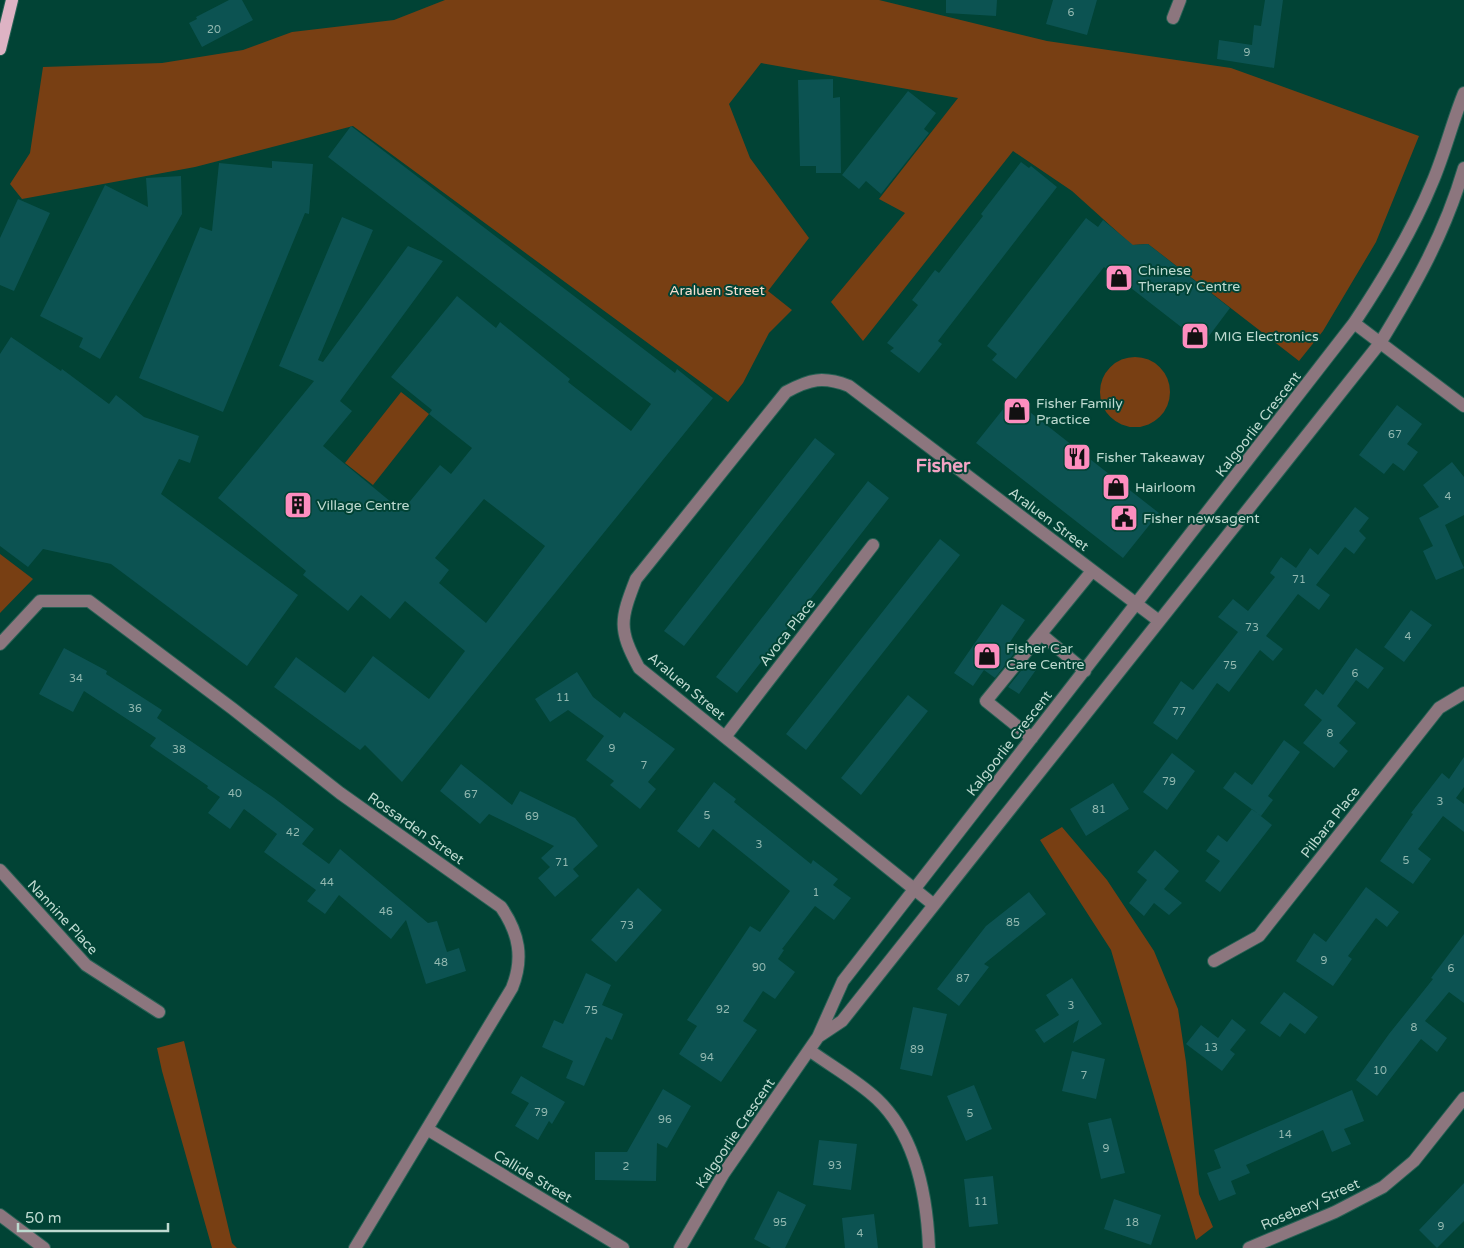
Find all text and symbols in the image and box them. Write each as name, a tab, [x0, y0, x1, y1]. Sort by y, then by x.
house number: 6	[1068, 6, 1075, 19]
house number: 20	[207, 23, 221, 36]
house number: 9	[1244, 46, 1251, 59]
place label: Chinese Therapy Centre	[1138, 262, 1240, 295]
shop icon: Chinese Therapy Centre	[1104, 263, 1134, 293]
park label: Araluen Street	[669, 282, 765, 299]
shop icon: MIG Electronics	[1180, 321, 1210, 351]
place label: MIG Electronics	[1214, 328, 1319, 345]
street label: Kalgoorlie Crescent	[1212, 368, 1305, 480]
place label: Fisher Family Practice	[1036, 395, 1123, 428]
shop icon: Fisher Family Practice	[1002, 396, 1032, 426]
house number: 67	[1388, 428, 1402, 441]
restaurant icon: Fisher Takeaway	[1062, 442, 1092, 472]
place label: Fisher Takeaway	[1096, 449, 1205, 466]
district label: Fisher	[916, 455, 971, 477]
shop icon: Hairloom	[1101, 472, 1131, 502]
place label: Hairloom	[1135, 479, 1196, 496]
street label: Araluen Street	[1005, 484, 1093, 555]
building icon: Village Centre	[283, 490, 313, 520]
house number: 4	[1445, 490, 1452, 503]
place label: Village Centre	[317, 497, 410, 514]
public building icon: Fisher newsagent	[1109, 503, 1139, 533]
place label: Fisher newsagent	[1143, 510, 1260, 527]
house number: 71	[1292, 573, 1306, 586]
street label: Avoca Place	[756, 595, 819, 669]
house number: 73	[1245, 621, 1259, 634]
house number: 4	[1405, 630, 1412, 643]
place label: Fisher Car Care Centre	[1006, 640, 1085, 673]
shop icon: Fisher Car Care Centre	[972, 641, 1002, 671]
street label: Araluen Street	[645, 649, 729, 724]
house number: 75	[1223, 659, 1237, 672]
house number: 6	[1352, 667, 1359, 680]
house number: 34	[69, 672, 83, 685]
street label: Kalgoorlie Crescent	[963, 687, 1056, 799]
house number: 11	[556, 691, 570, 704]
house number: 36	[128, 702, 142, 715]
house number: 77	[1172, 705, 1186, 718]
house number: 8	[1327, 727, 1334, 740]
house number: 9	[609, 742, 616, 755]
house number: 38	[172, 743, 186, 756]
house number: 7	[641, 759, 648, 772]
house number: 79	[1162, 775, 1176, 788]
street label: Pilbara Place	[1297, 783, 1364, 861]
house number: 40	[228, 787, 242, 800]
house number: 67	[464, 788, 478, 801]
street label: Rossarden Street	[364, 789, 468, 868]
house number: 3	[1437, 795, 1444, 808]
house number: 81	[1092, 803, 1106, 816]
house number: 5	[704, 809, 711, 822]
house number: 69	[525, 810, 539, 823]
house number: 42	[286, 826, 300, 839]
house number: 3	[756, 838, 763, 851]
house number: 5	[1403, 854, 1410, 867]
house number: 71	[555, 856, 569, 869]
house number: 44	[320, 876, 334, 889]
street label: Nannine Place	[24, 877, 102, 958]
house number: 1	[813, 886, 819, 899]
house number: 46	[379, 905, 393, 918]
house number: 85	[1006, 916, 1020, 929]
house number: 73	[620, 919, 634, 932]
house number: 9	[1321, 954, 1328, 967]
house number: 48	[434, 956, 448, 969]
house number: 90	[752, 961, 766, 974]
house number: 6	[1448, 962, 1455, 975]
house number: 87	[956, 972, 970, 985]
house number: 3	[1068, 999, 1075, 1012]
house number: 92	[716, 1003, 730, 1016]
house number: 75	[584, 1004, 598, 1017]
house number: 8	[1411, 1021, 1418, 1034]
house number: 13	[1204, 1041, 1218, 1054]
house number: 89	[910, 1043, 924, 1056]
house number: 94	[700, 1051, 714, 1064]
house number: 10	[1373, 1064, 1387, 1077]
house number: 7	[1081, 1069, 1088, 1082]
street label: Kalgoorlie Crescent	[692, 1075, 779, 1191]
house number: 79	[534, 1106, 548, 1119]
house number: 5	[967, 1107, 974, 1120]
house number: 96	[658, 1113, 672, 1126]
house number: 14	[1278, 1128, 1292, 1141]
house number: 9	[1103, 1142, 1110, 1155]
street label: Callide Street	[490, 1146, 576, 1207]
house number: 93	[828, 1159, 842, 1172]
house number: 2	[623, 1160, 630, 1173]
street label: Rosebery Street	[1258, 1175, 1363, 1234]
house number: 11	[974, 1195, 988, 1208]
scale bar	[18, 1200, 168, 1232]
text: 50 m	[25, 1209, 62, 1227]
house number: 95	[773, 1216, 787, 1229]
house number: 18	[1125, 1216, 1139, 1229]
house number: 9	[1438, 1220, 1445, 1233]
house number: 4	[857, 1227, 864, 1240]

